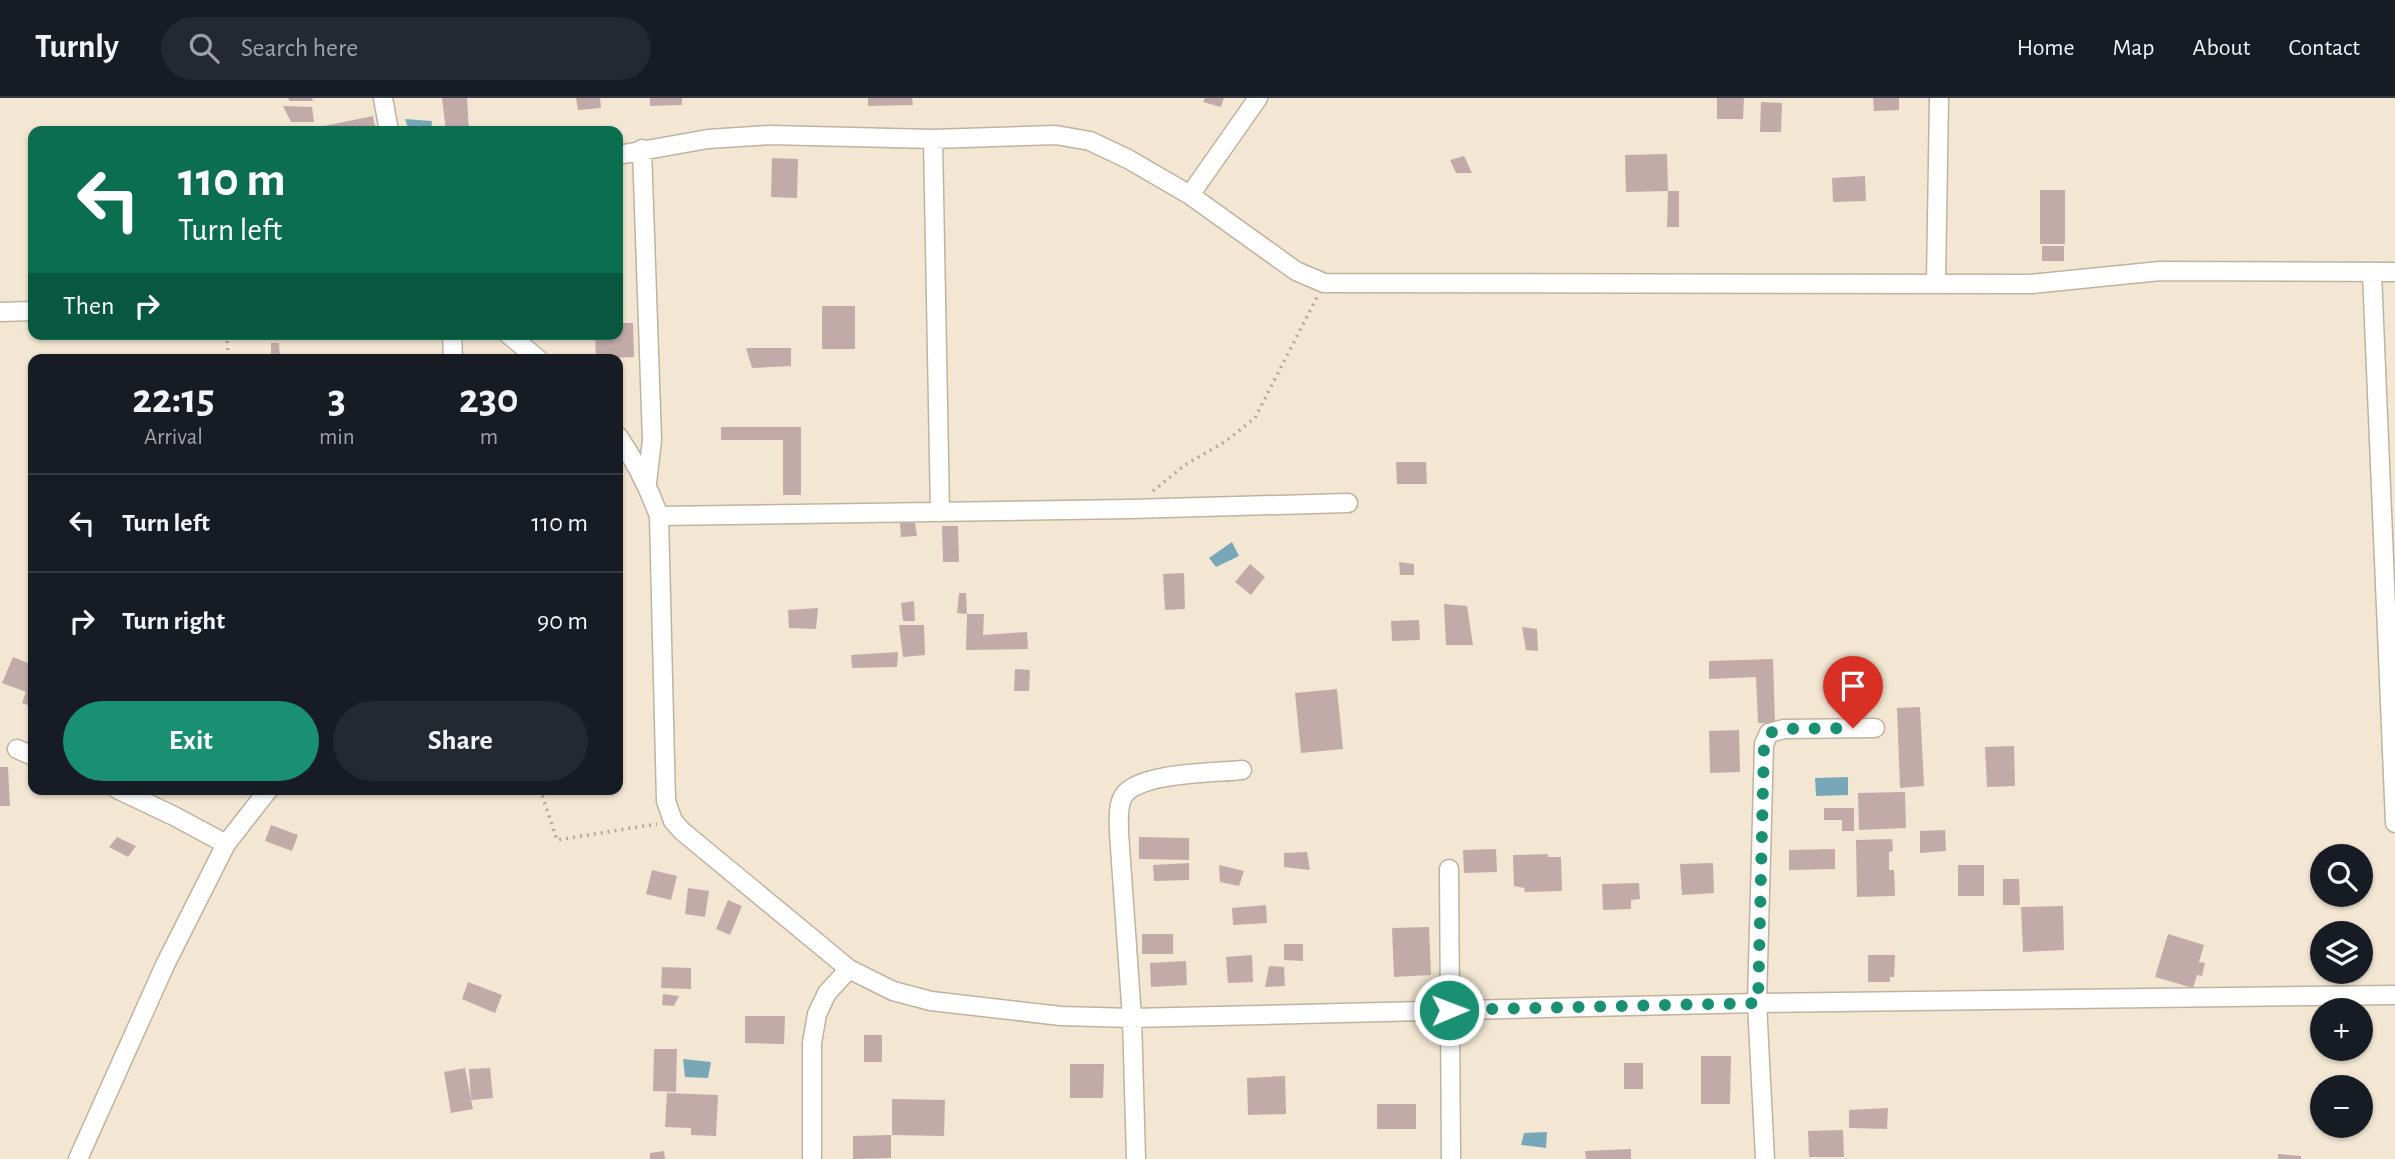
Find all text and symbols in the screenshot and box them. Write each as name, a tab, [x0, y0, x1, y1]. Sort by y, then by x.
search box	[161, 17, 651, 80]
icon: search	[185, 29, 223, 67]
text: Turnly	[35, 31, 119, 64]
text: Search here	[241, 35, 358, 61]
text: Home	[2017, 36, 2075, 60]
text: Map	[2113, 36, 2155, 60]
text: About	[2193, 36, 2250, 60]
text: Contact	[2288, 36, 2360, 60]
icon: left	[63, 154, 154, 245]
text: 110 m	[178, 156, 286, 205]
text: Turn left	[178, 214, 282, 246]
icon: right	[128, 287, 166, 325]
text: Then	[63, 293, 114, 319]
text: 22:15	[132, 378, 215, 420]
text: 3	[328, 378, 346, 420]
text: 230	[459, 378, 519, 420]
text: Arrival	[144, 426, 203, 449]
text: min	[319, 426, 355, 449]
text: m	[480, 426, 498, 449]
icon: left	[63, 504, 101, 542]
text: Turn left	[122, 510, 210, 536]
text: 110 m	[531, 510, 588, 536]
icon: right	[63, 602, 101, 640]
text: Turn right	[122, 608, 225, 634]
text: 90 m	[537, 608, 588, 634]
pin	[1823, 656, 1883, 728]
icon: arrive	[1834, 667, 1872, 705]
button: Exit	[63, 701, 319, 781]
button: Share	[333, 701, 588, 781]
map controls	[2310, 844, 2373, 1138]
button: search	[2310, 844, 2373, 907]
button: layers	[2310, 921, 2373, 984]
position arrow	[1412, 973, 1486, 1047]
button: +	[2310, 998, 2373, 1061]
button: −	[2310, 1075, 2373, 1138]

